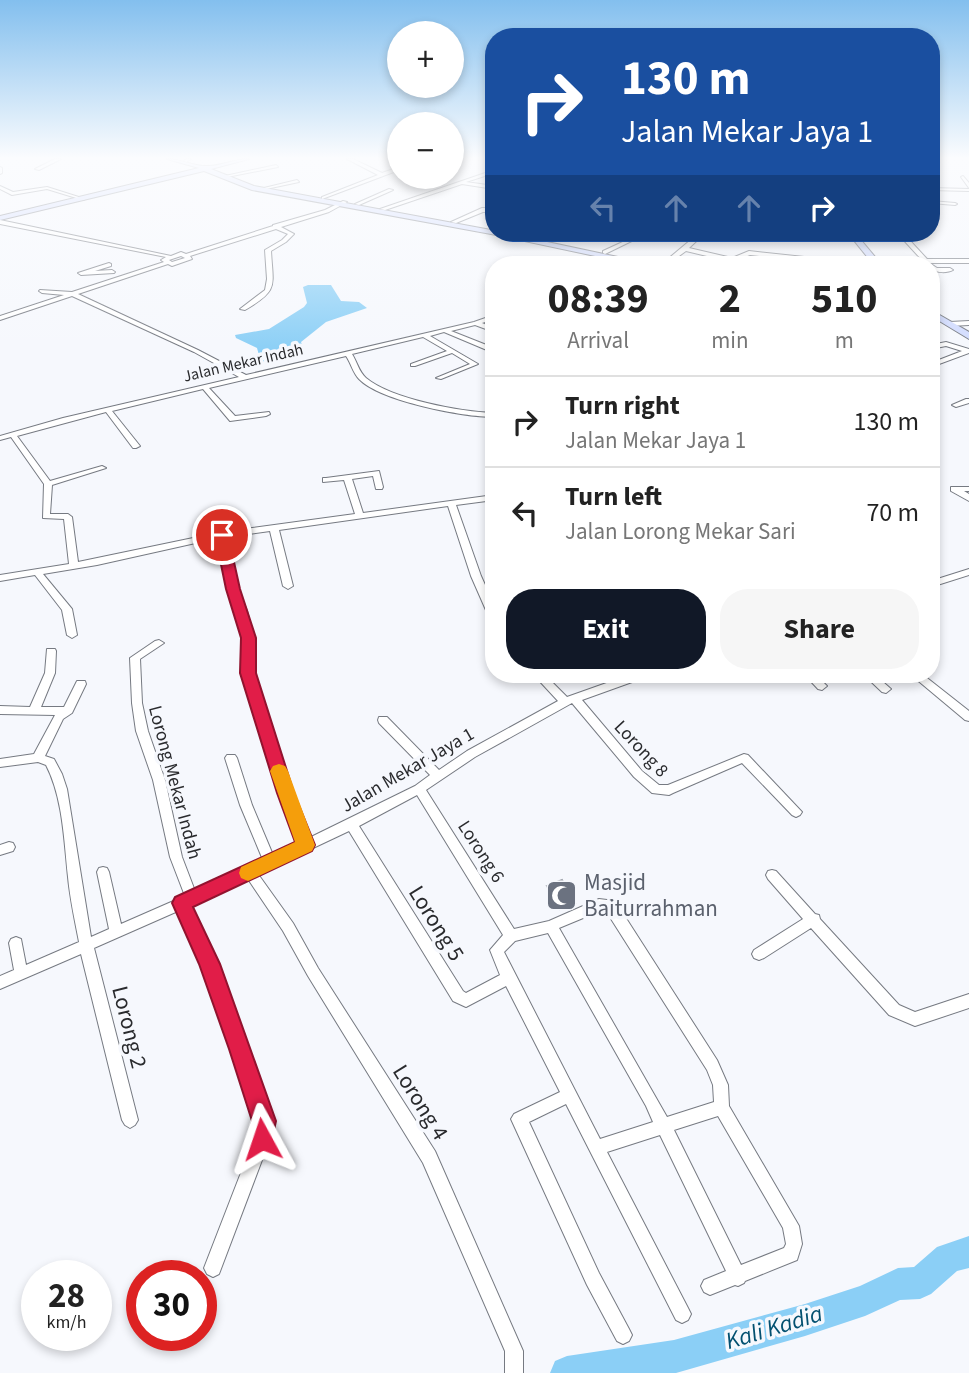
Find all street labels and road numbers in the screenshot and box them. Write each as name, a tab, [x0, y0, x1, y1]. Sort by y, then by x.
street label: Jalan Mekar Indah	[181, 338, 305, 387]
street label: Lorong Mekar Indah	[141, 703, 208, 862]
street label: Lorong 8	[607, 714, 674, 784]
street label: Jalan Mekar Jaya 1	[336, 721, 479, 819]
street label: Lorong 6	[451, 815, 511, 888]
street label: Lorong 5	[400, 879, 473, 968]
street label: Lorong 2	[103, 982, 156, 1072]
street label: Lorong 4	[384, 1058, 457, 1147]

